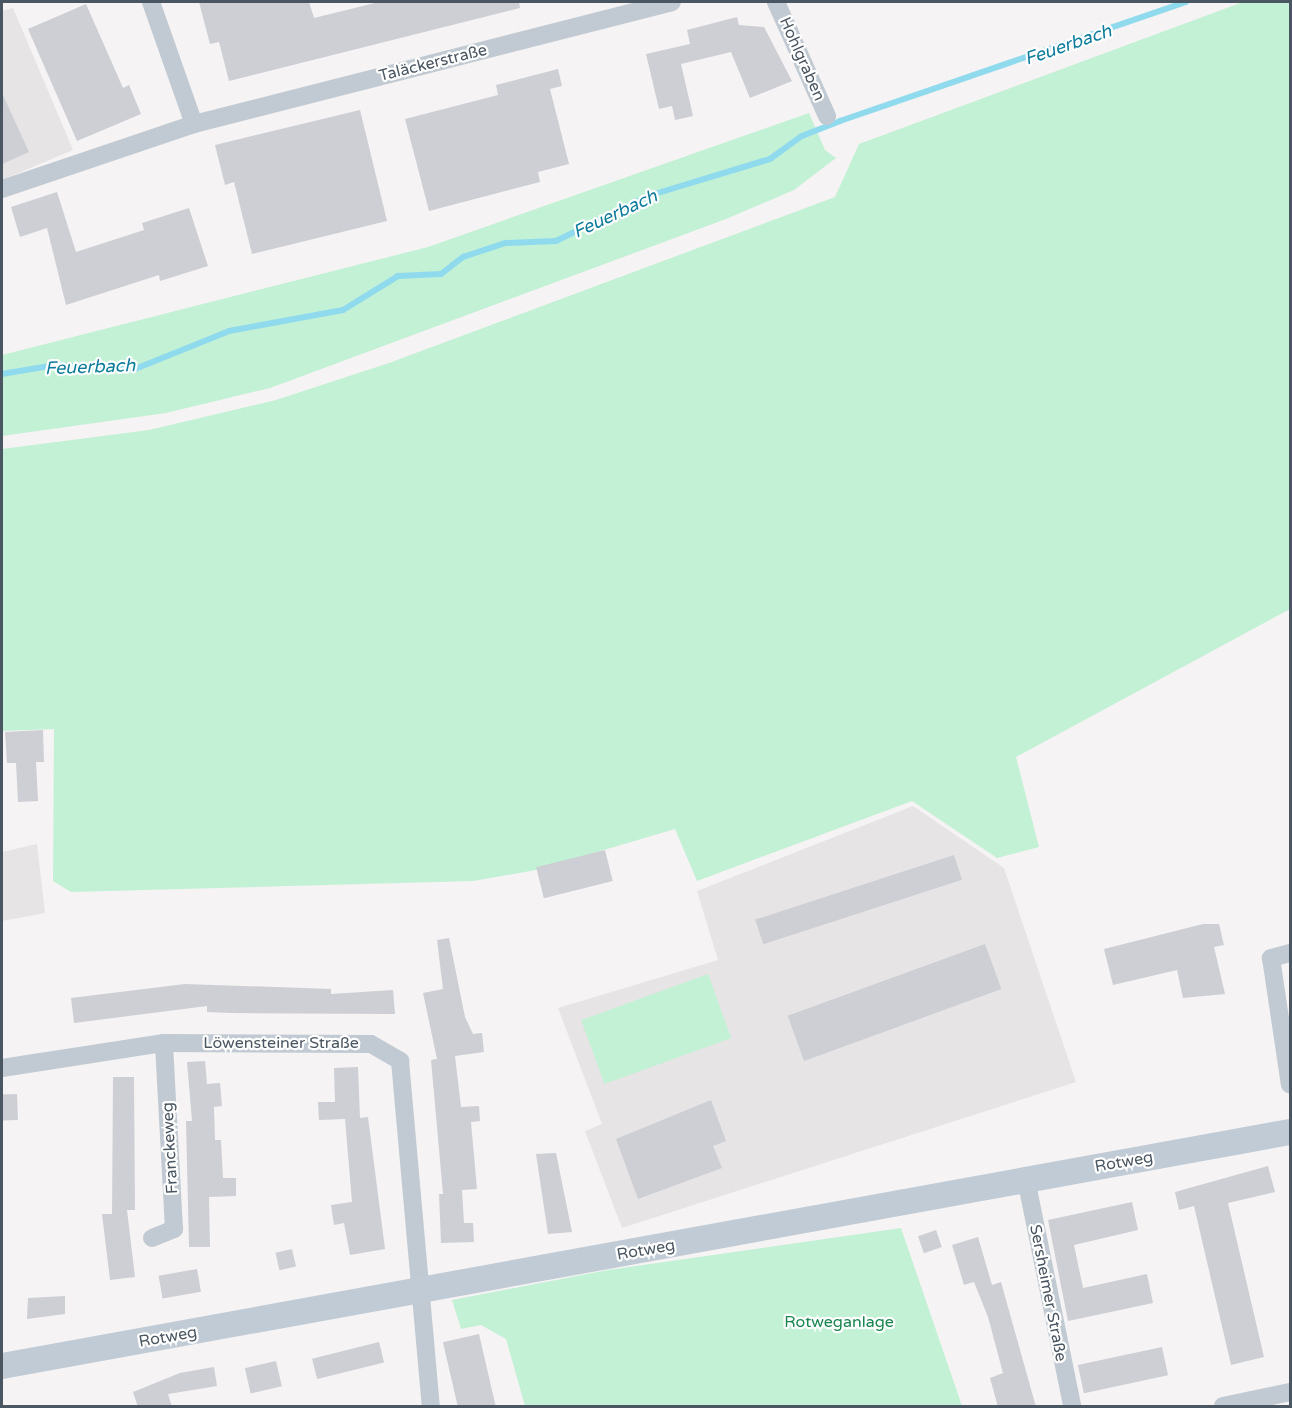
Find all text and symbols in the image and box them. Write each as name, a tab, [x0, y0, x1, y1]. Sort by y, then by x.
street label: Hohlgraben	[775, 14, 829, 104]
water label: Feuerbach	[1022, 20, 1114, 70]
street label: Taläckerstraße	[377, 40, 489, 86]
water label: Feuerbach	[569, 185, 661, 243]
water label: Feuerbach	[44, 355, 136, 379]
street label: Löwensteiner Straße	[203, 1033, 359, 1053]
street label: Franckeweg	[158, 1102, 182, 1194]
street label: Rotweg	[1093, 1147, 1155, 1177]
street label: Sersheimer Straße	[1025, 1223, 1071, 1363]
street label: Rotweg	[615, 1235, 677, 1265]
park label: Rotweganlage	[784, 1312, 894, 1332]
street label: Rotweg	[137, 1322, 199, 1352]

